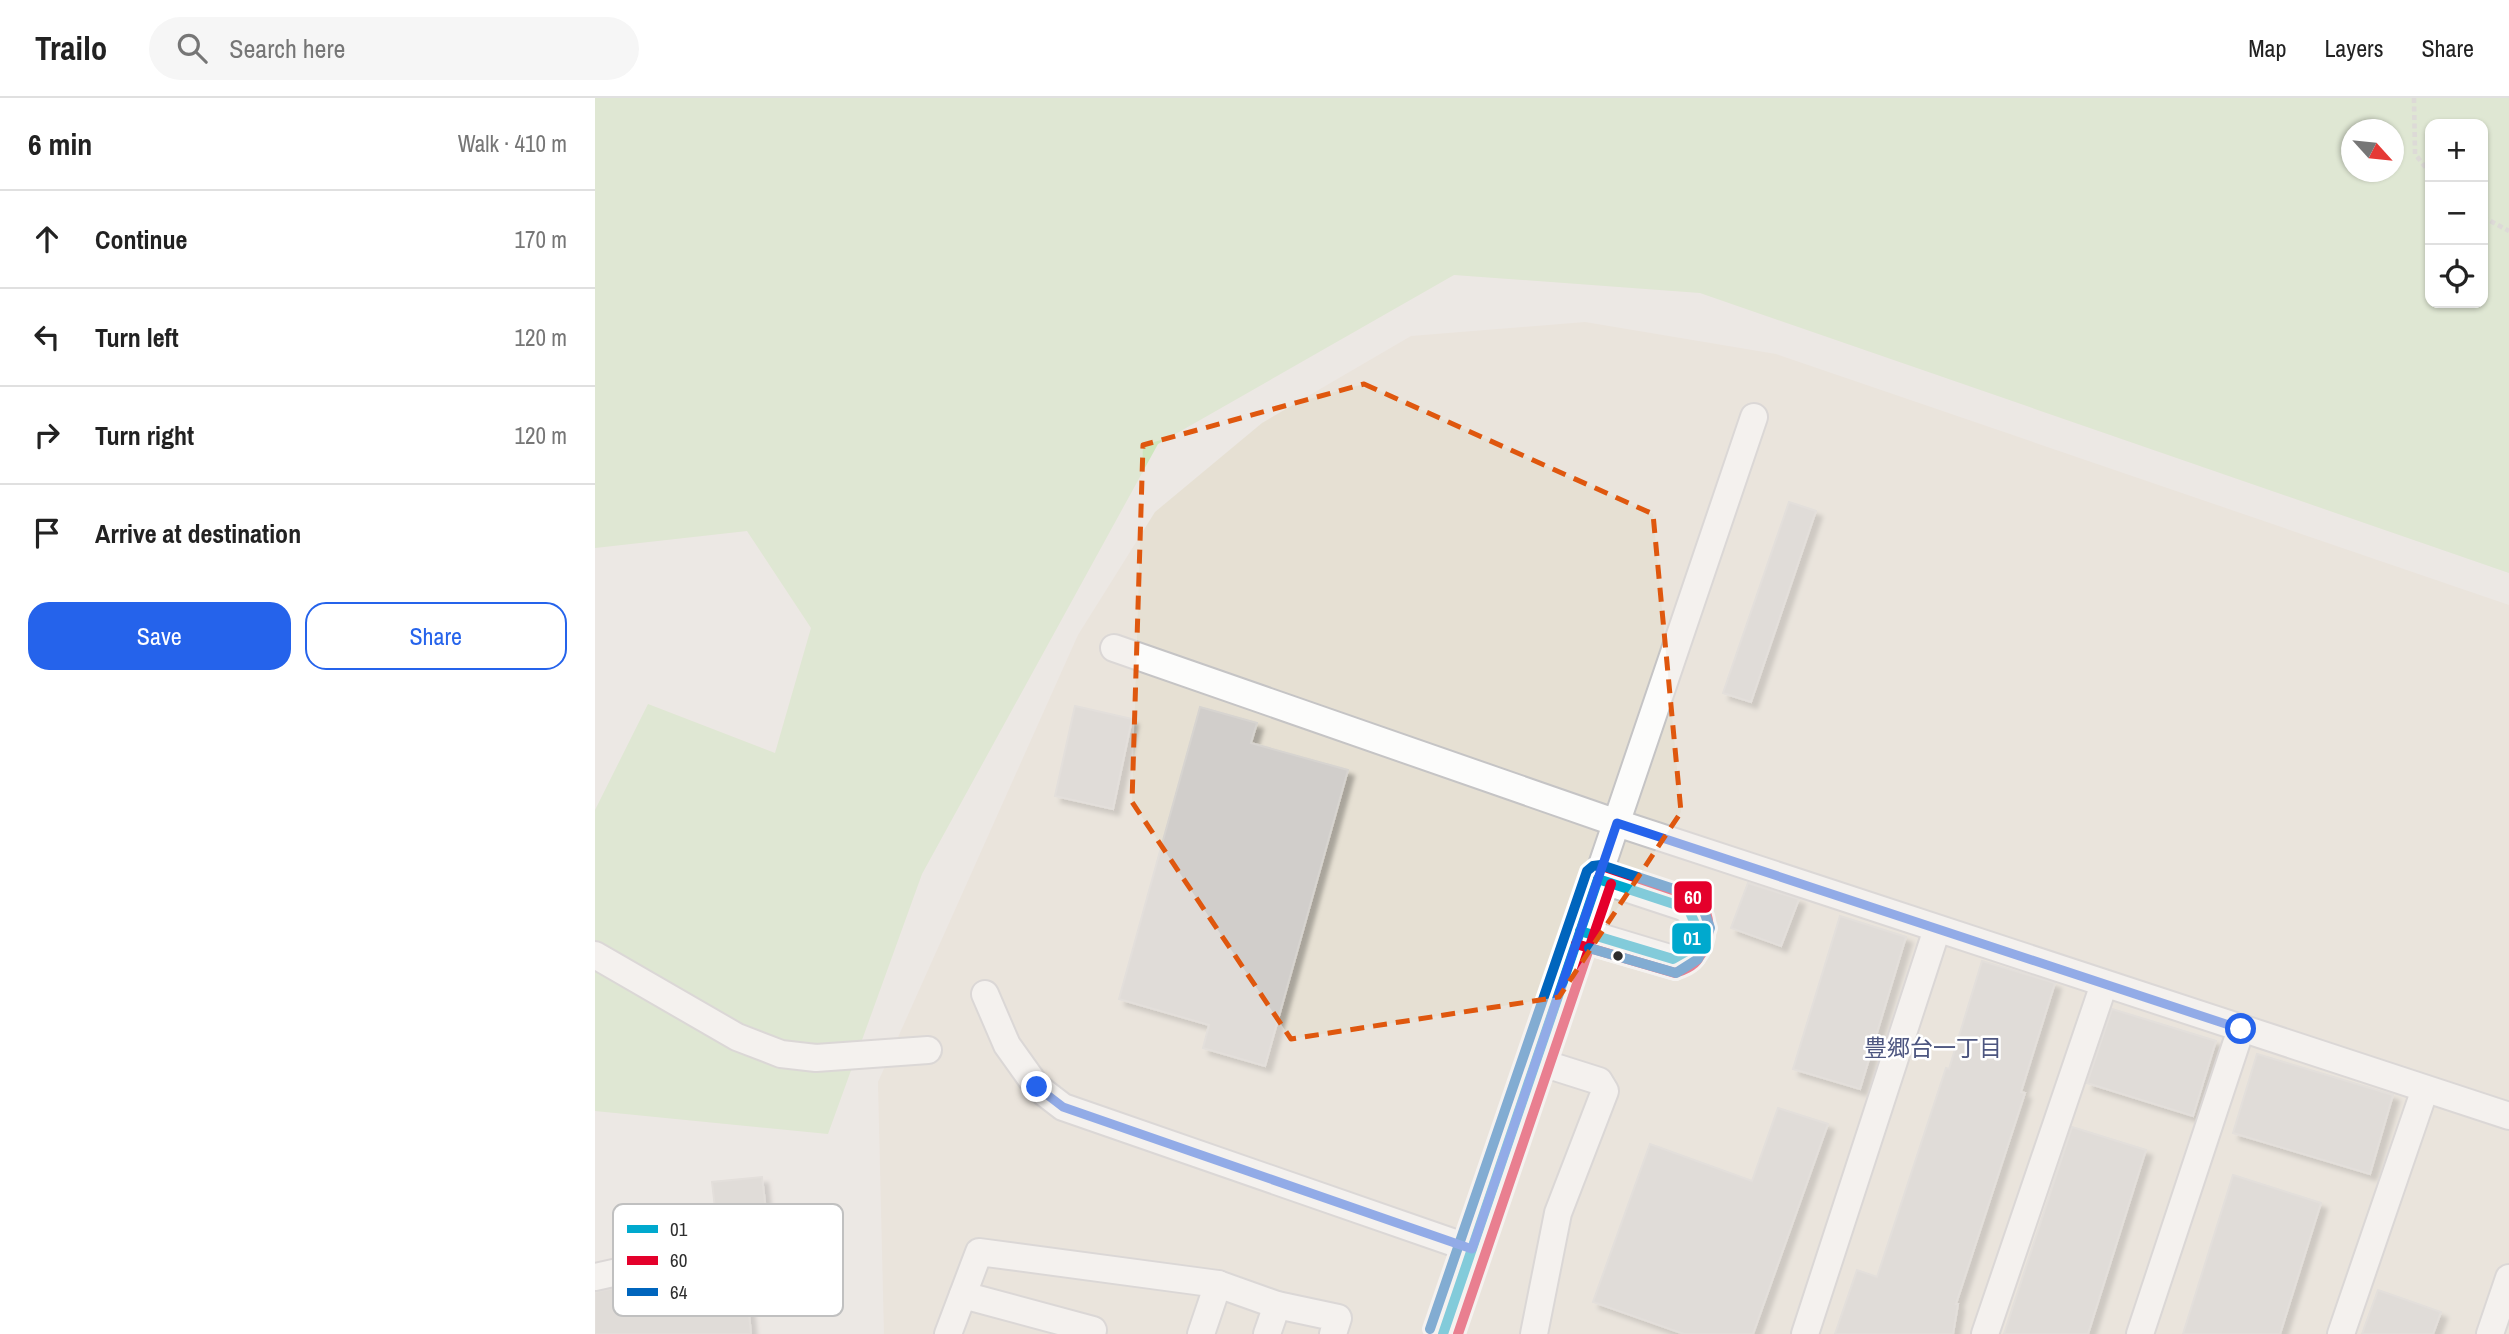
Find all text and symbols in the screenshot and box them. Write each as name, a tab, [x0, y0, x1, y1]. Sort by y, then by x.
search box	[149, 17, 639, 80]
text: Trailo	[35, 26, 107, 70]
icon: search	[173, 29, 211, 67]
text: Search here	[229, 31, 345, 66]
text: Map	[2248, 32, 2286, 64]
text: Layers	[2324, 32, 2383, 64]
text: Share	[2421, 32, 2474, 64]
north arrow	[2341, 119, 2404, 182]
map controls	[2425, 119, 2488, 308]
button: +	[2425, 119, 2488, 182]
text: 6 min	[28, 124, 92, 164]
text: Walk · 410 m	[458, 128, 567, 159]
button: −	[2425, 182, 2488, 245]
icon: ahead	[28, 220, 66, 258]
text: Continue	[95, 222, 187, 257]
text: 170 m	[515, 224, 567, 255]
button: locate	[2425, 245, 2488, 308]
icon: left	[28, 318, 66, 356]
text: Turn left	[95, 320, 179, 355]
text: 120 m	[515, 322, 567, 353]
icon: right	[28, 416, 66, 454]
text: Turn right	[95, 418, 194, 453]
text: 120 m	[515, 420, 567, 451]
icon: arrive	[28, 514, 66, 552]
text: Arrive at destination	[95, 516, 301, 551]
button: Save	[28, 602, 291, 670]
button: Share	[305, 602, 567, 670]
line badge: 60	[1673, 880, 1713, 914]
text: 60	[1684, 884, 1702, 910]
line badge: 01	[1671, 922, 1712, 955]
text: 01	[1683, 925, 1701, 951]
unlabelled marker	[1611, 949, 1625, 963]
route start	[2225, 1013, 2256, 1044]
district label: 豊郷台一丁目	[1864, 1032, 2002, 1063]
route end	[1021, 1071, 1052, 1102]
legend	[613, 1204, 843, 1316]
text: 01	[670, 1216, 688, 1242]
text: 60	[670, 1247, 687, 1273]
text: 64	[670, 1279, 688, 1305]

